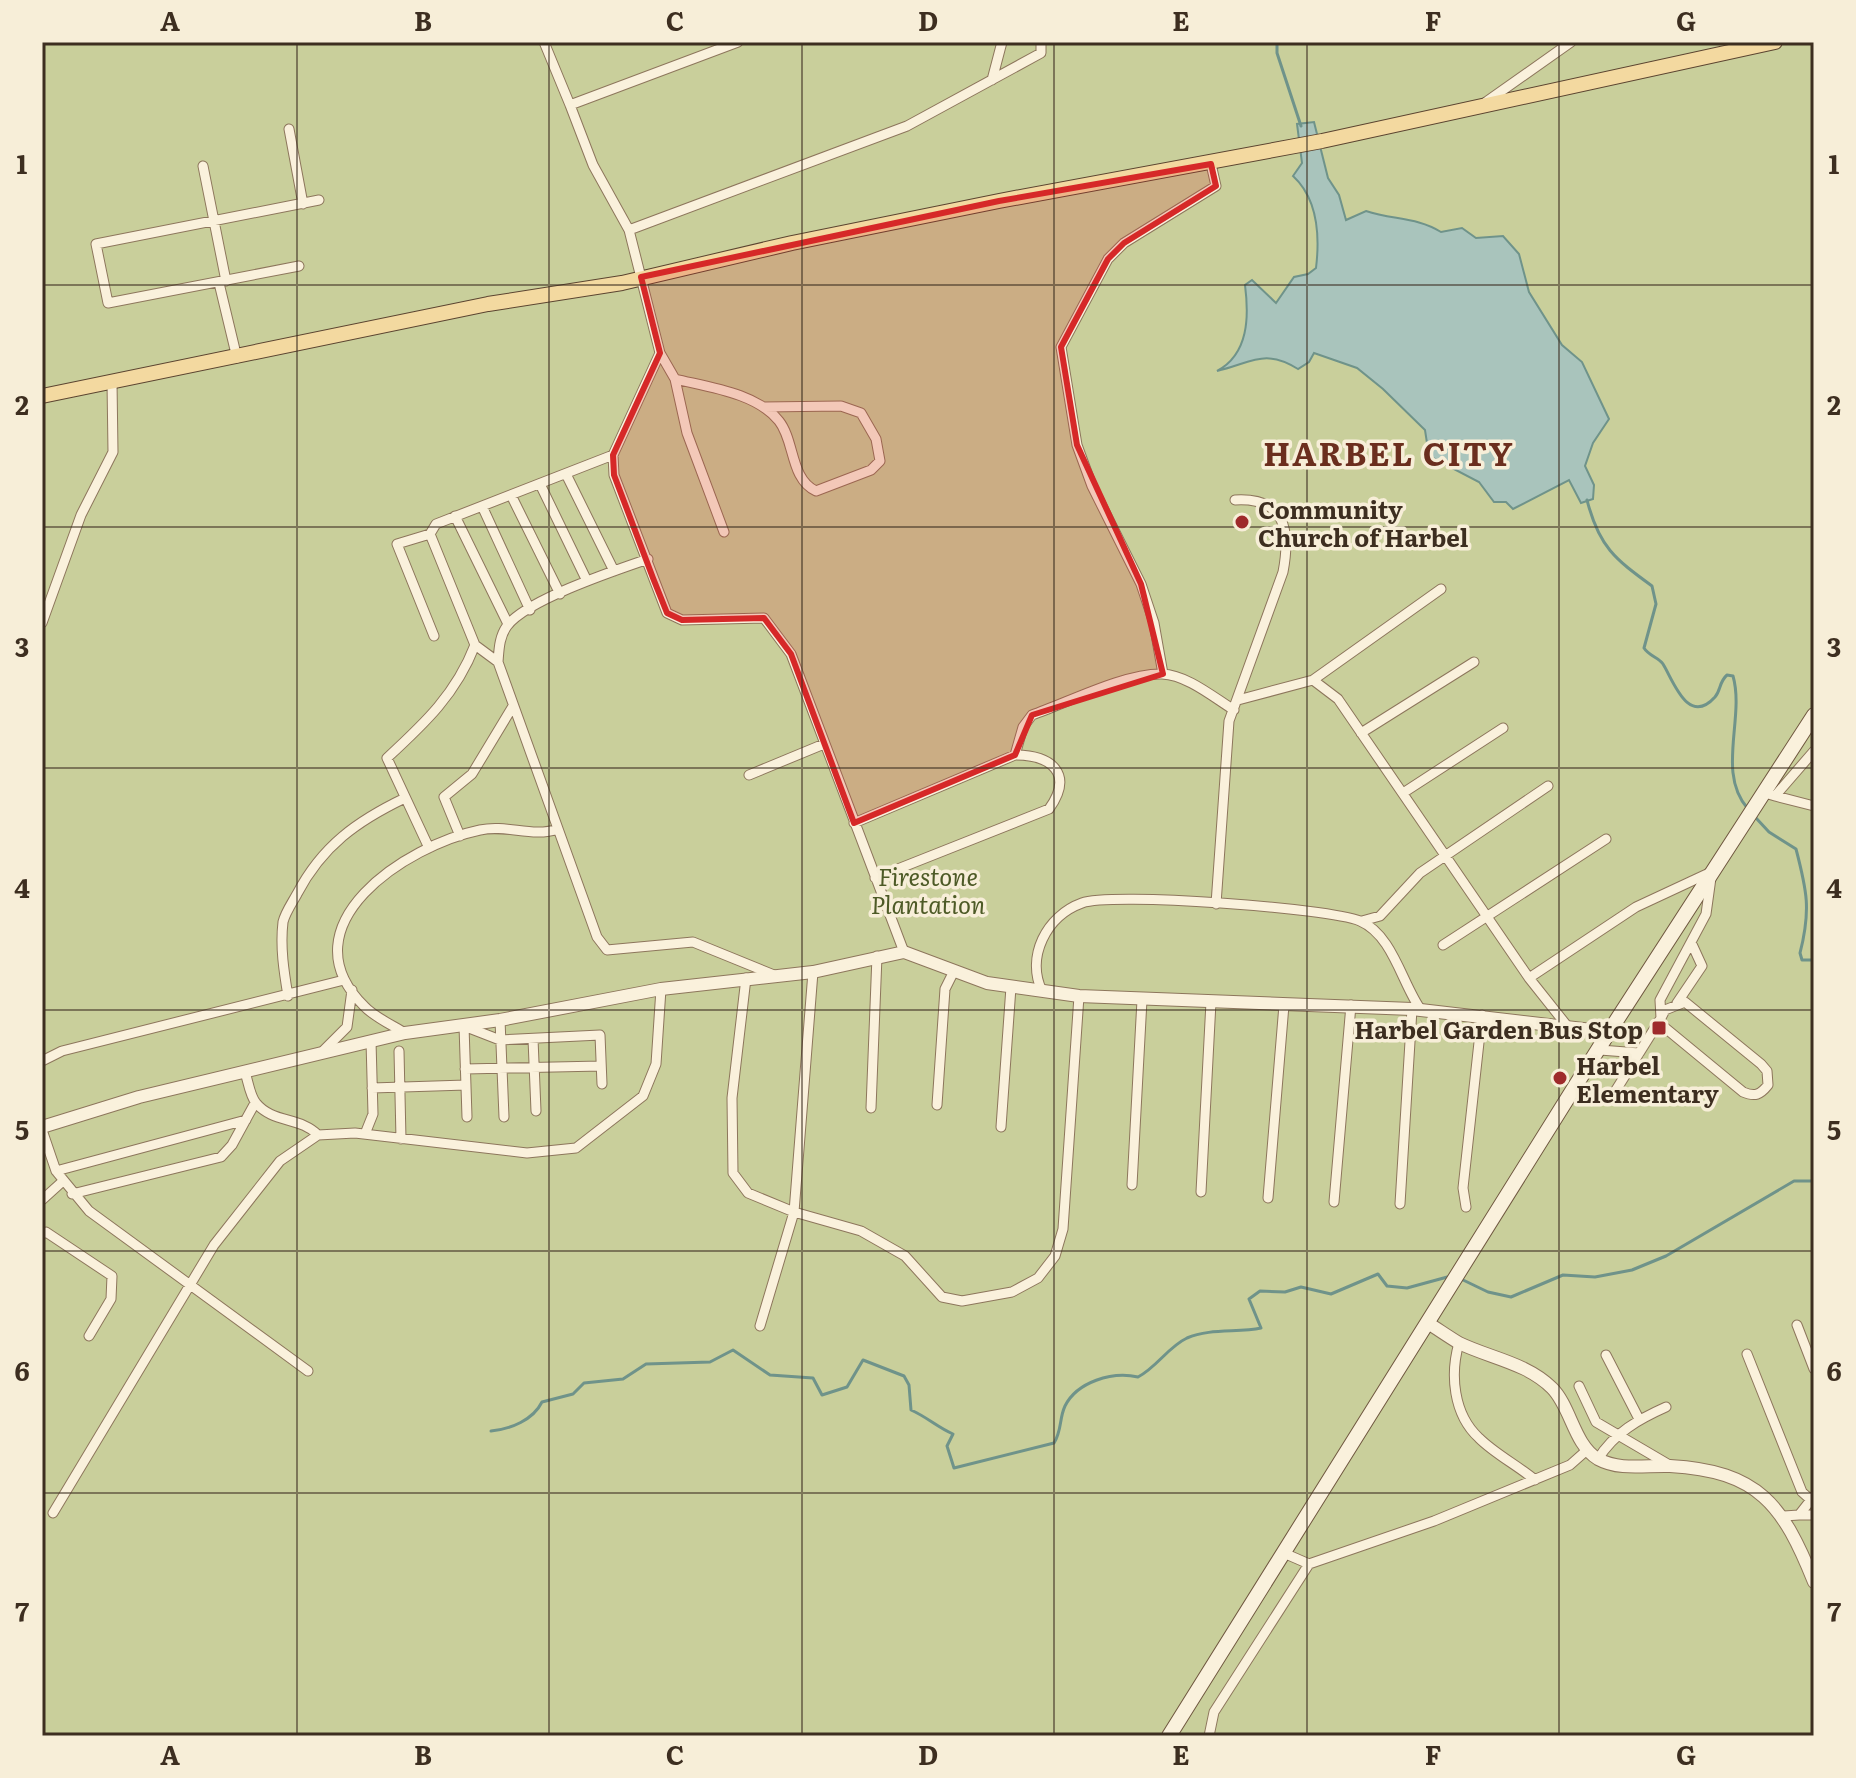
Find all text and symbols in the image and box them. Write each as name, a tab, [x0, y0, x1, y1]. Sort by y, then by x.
text: A	[160, 0, 180, 39]
text: B	[414, 0, 432, 39]
text: C	[666, 0, 684, 39]
text: D	[918, 0, 938, 39]
text: E	[1172, 0, 1190, 39]
text: F	[1425, 0, 1441, 39]
text: G	[1676, 0, 1696, 39]
text: 1	[17, 143, 28, 182]
text: 1	[1829, 143, 1840, 182]
text: 2	[15, 384, 29, 423]
text: 2	[1827, 384, 1841, 423]
district label: HARBEL CITY	[1263, 428, 1515, 476]
place label: Community Church of Harbel	[1258, 491, 1469, 554]
marker: Community Church of Harbel	[1233, 513, 1251, 531]
text: 3	[15, 626, 29, 665]
text: 3	[1827, 626, 1841, 665]
park label: Firestone Plantation	[871, 858, 985, 921]
text: 4	[14, 867, 30, 906]
text: 4	[1826, 867, 1842, 906]
place label: Harbel Garden Bus Stop	[1354, 1011, 1643, 1046]
marker: Harbel Garden Bus Stop	[1650, 1019, 1668, 1037]
place label: Harbel Elementary	[1576, 1047, 1719, 1110]
marker: Harbel Elementary	[1551, 1069, 1569, 1087]
text: 5	[15, 1109, 29, 1148]
text: 5	[1827, 1109, 1841, 1148]
text: 6	[14, 1350, 30, 1389]
text: 6	[1826, 1350, 1842, 1389]
text: 7	[15, 1591, 29, 1630]
text: 7	[1827, 1591, 1841, 1630]
text: A	[160, 1734, 180, 1773]
text: B	[414, 1734, 432, 1773]
text: C	[666, 1734, 684, 1773]
text: D	[918, 1734, 938, 1773]
text: E	[1172, 1734, 1190, 1773]
text: F	[1425, 1734, 1441, 1773]
text: G	[1676, 1734, 1696, 1773]

